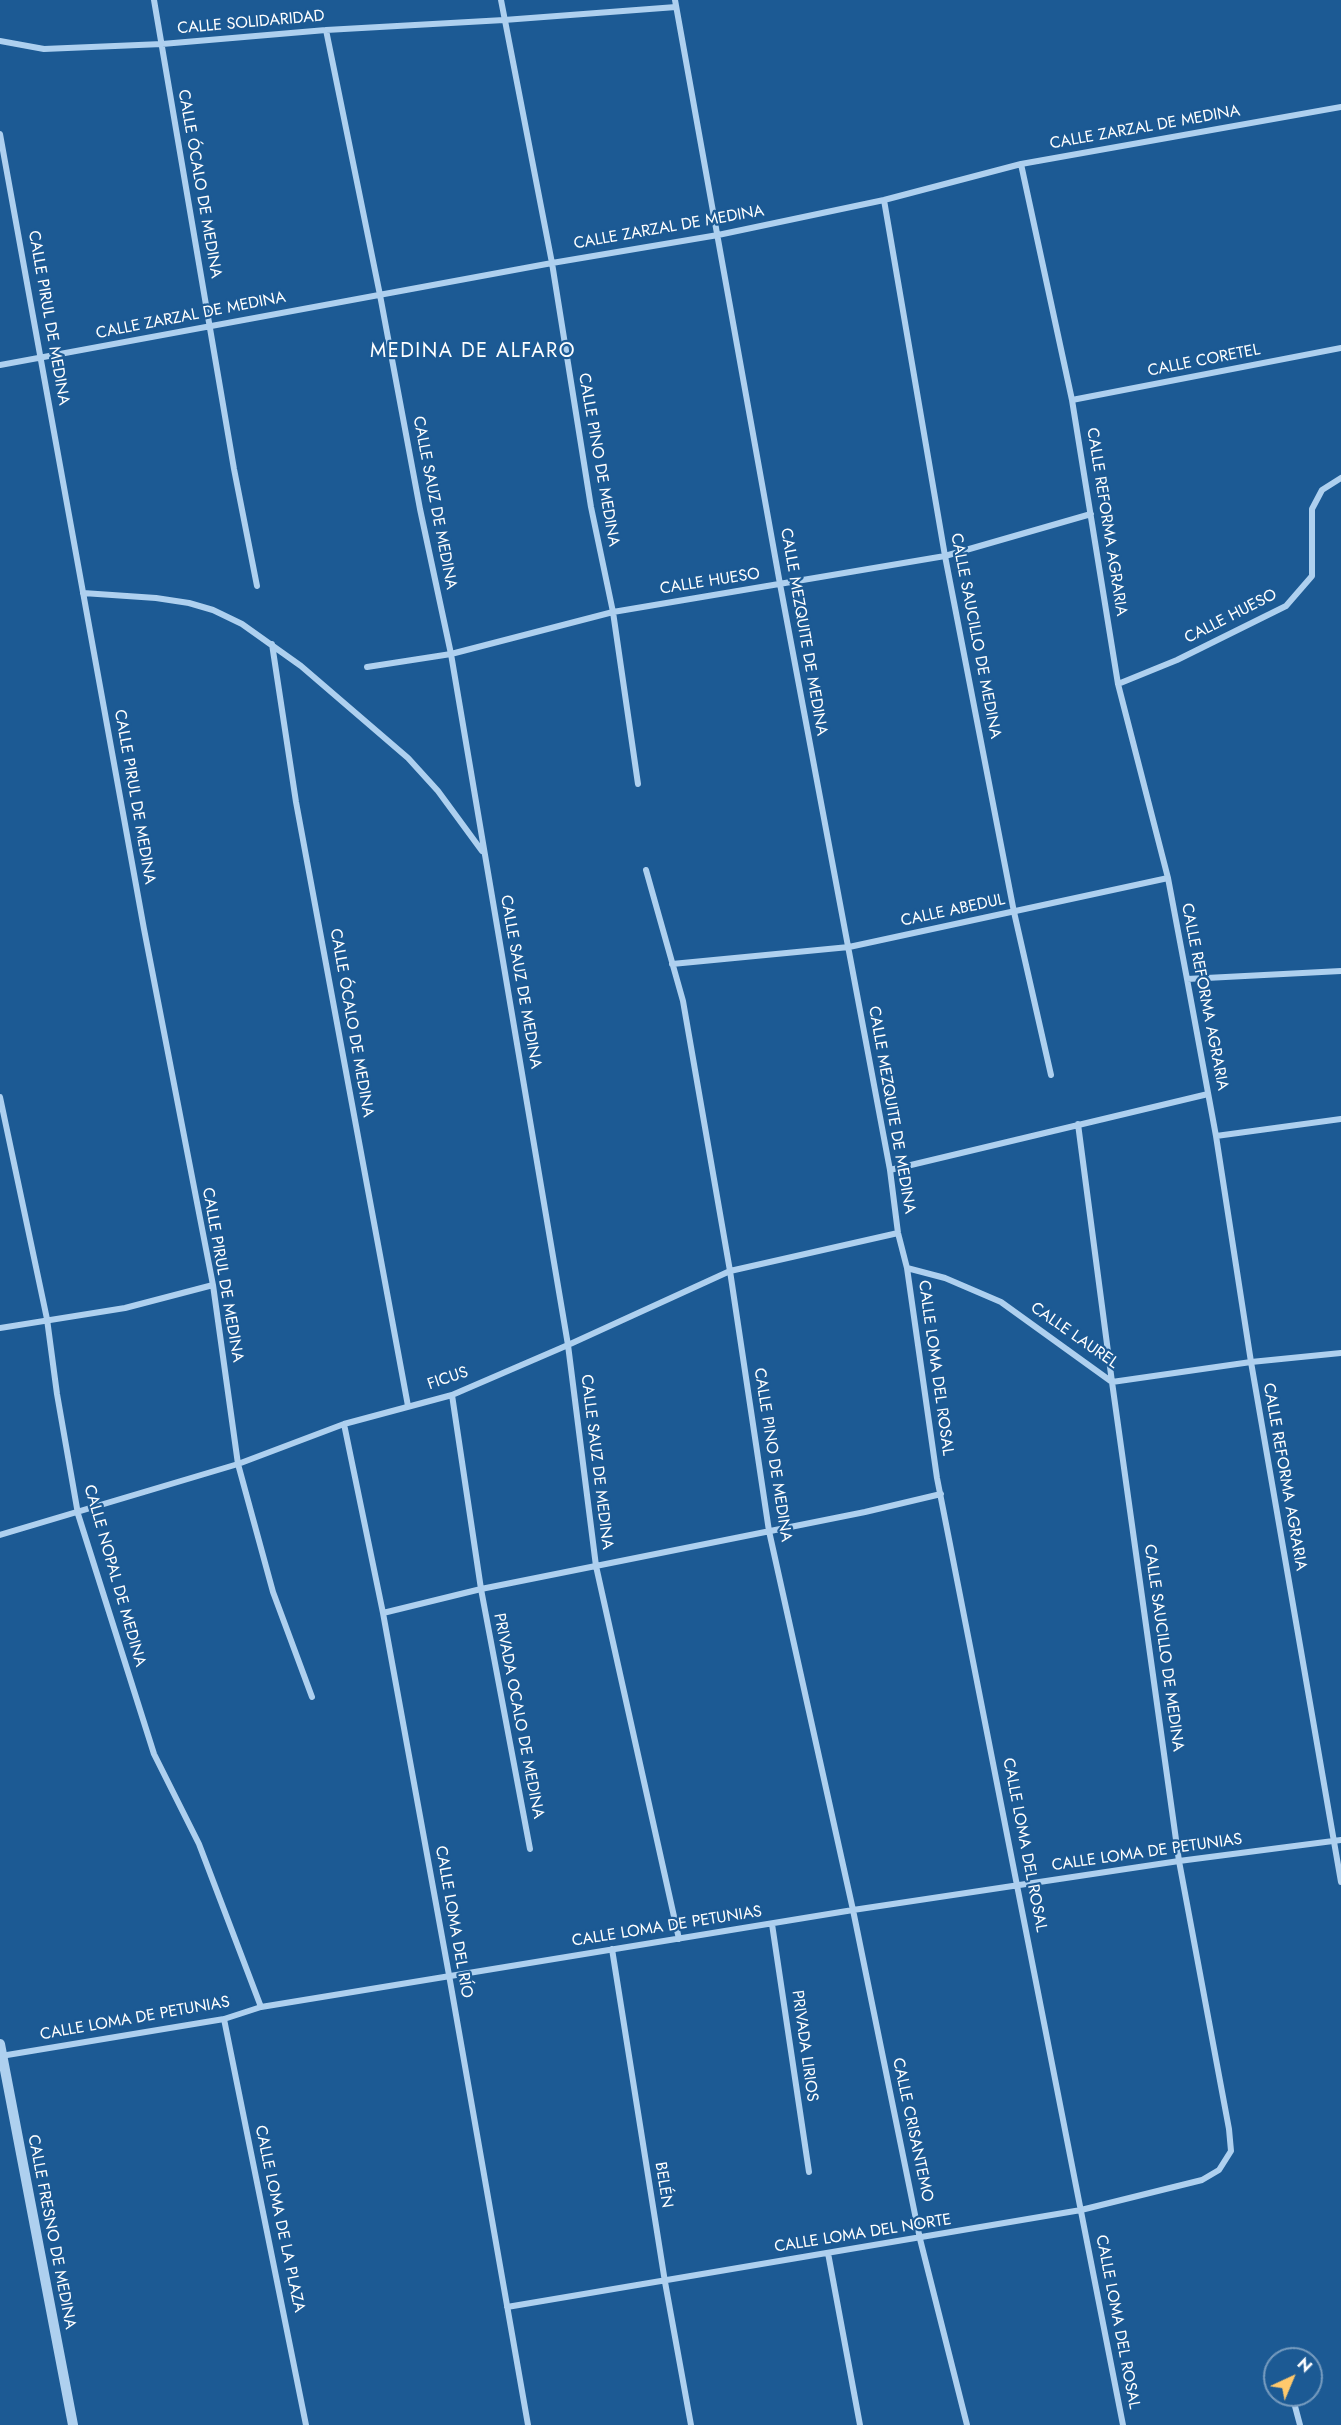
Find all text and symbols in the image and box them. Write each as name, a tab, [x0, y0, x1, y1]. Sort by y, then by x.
street label: CALLE SOLIDARIDAD	[177, 7, 325, 39]
street label: CALLE ÓCALO DE MEDINA	[173, 88, 225, 280]
street label: CALLE ZARZAL DE MEDINA	[1048, 102, 1242, 154]
street label: CALLE ZARZAL DE MEDINA	[572, 202, 766, 254]
street label: CALLE PIRUL DE MEDINA	[23, 229, 73, 407]
street label: CALLE ZARZAL DE MEDINA	[95, 288, 287, 344]
district label: MEDINA DE ALFARO	[370, 340, 576, 364]
street label: CALLE CORETEL	[1146, 341, 1262, 381]
street label: CALLE PINO DE MEDINA	[573, 372, 623, 548]
street label: CALLE SAUZ DE MEDINA	[408, 415, 460, 591]
street label: CALLE REFORMA AGRARIA	[1082, 426, 1130, 618]
street label: CALLE MEZQUITE DE MEDINA	[775, 527, 831, 737]
street label: CALLE SAUCILLO DE MEDINA	[946, 532, 1004, 740]
street label: CALLE HUESO	[659, 565, 761, 599]
street label: CALLE HUESO	[1182, 586, 1280, 648]
street label: CALLE PIRUL DE MEDINA	[109, 708, 159, 886]
street label: CALLE ABEDUL	[899, 891, 1007, 931]
street label: CALLE SAUZ DE MEDINA	[495, 894, 545, 1070]
street label: CALLE REFORMA AGRARIA	[1176, 902, 1232, 1092]
street label: CALLE ÓCALO DE MEDINA	[325, 927, 377, 1119]
street label: CALLE MEZQUITE DE MEDINA	[863, 1005, 919, 1215]
street label: CALLE PIRUL DE MEDINA	[197, 1186, 247, 1364]
street label: CALLE LOMA DEL ROSAL	[913, 1279, 957, 1457]
street label: CALLE LAUREL	[1027, 1299, 1121, 1373]
street label: FICUS	[425, 1363, 471, 1395]
street label: CALLE PINO DE MEDINA	[749, 1367, 795, 1543]
street label: CALLE SAUZ DE MEDINA	[576, 1373, 616, 1551]
street label: CALLE REFORMA AGRARIA	[1258, 1382, 1310, 1572]
street label: CALLE NOPAL DE MEDINA	[79, 1483, 149, 1669]
street label: CALLE SAUCILLO DE MEDINA	[1139, 1543, 1187, 1753]
street label: PRIVADA OCALO DE MEDINA	[489, 1612, 547, 1820]
street label: CALLE LOMA DEL ROSAL	[998, 1756, 1050, 1934]
street label: CALLE LOMA DE PETUNIAS	[1051, 1830, 1243, 1876]
street label: CALLE LOMA DEL RÍO	[430, 1844, 476, 2000]
street label: CALLE LOMA DE PETUNIAS	[571, 1902, 763, 1952]
street label: PRIVADA LIRIOS	[787, 1989, 821, 2103]
street label: CALLE LOMA DE PETUNIAS	[39, 1993, 231, 2045]
street label: CALLE CRISANTEMO	[887, 2056, 937, 2204]
street label: CALLE LOMA DE LA PLAZA	[250, 2124, 308, 2314]
street label: CALLE FRESNO DE MEDINA	[23, 2133, 79, 2331]
street label: BELÉN	[650, 2161, 676, 2209]
street label: CALLE LOMA DEL NORTE	[773, 2211, 953, 2257]
street label: CALLE LOMA DEL ROSAL	[1091, 2233, 1143, 2411]
north arrow	[1263, 2347, 1323, 2407]
text: N	[1292, 2352, 1317, 2378]

